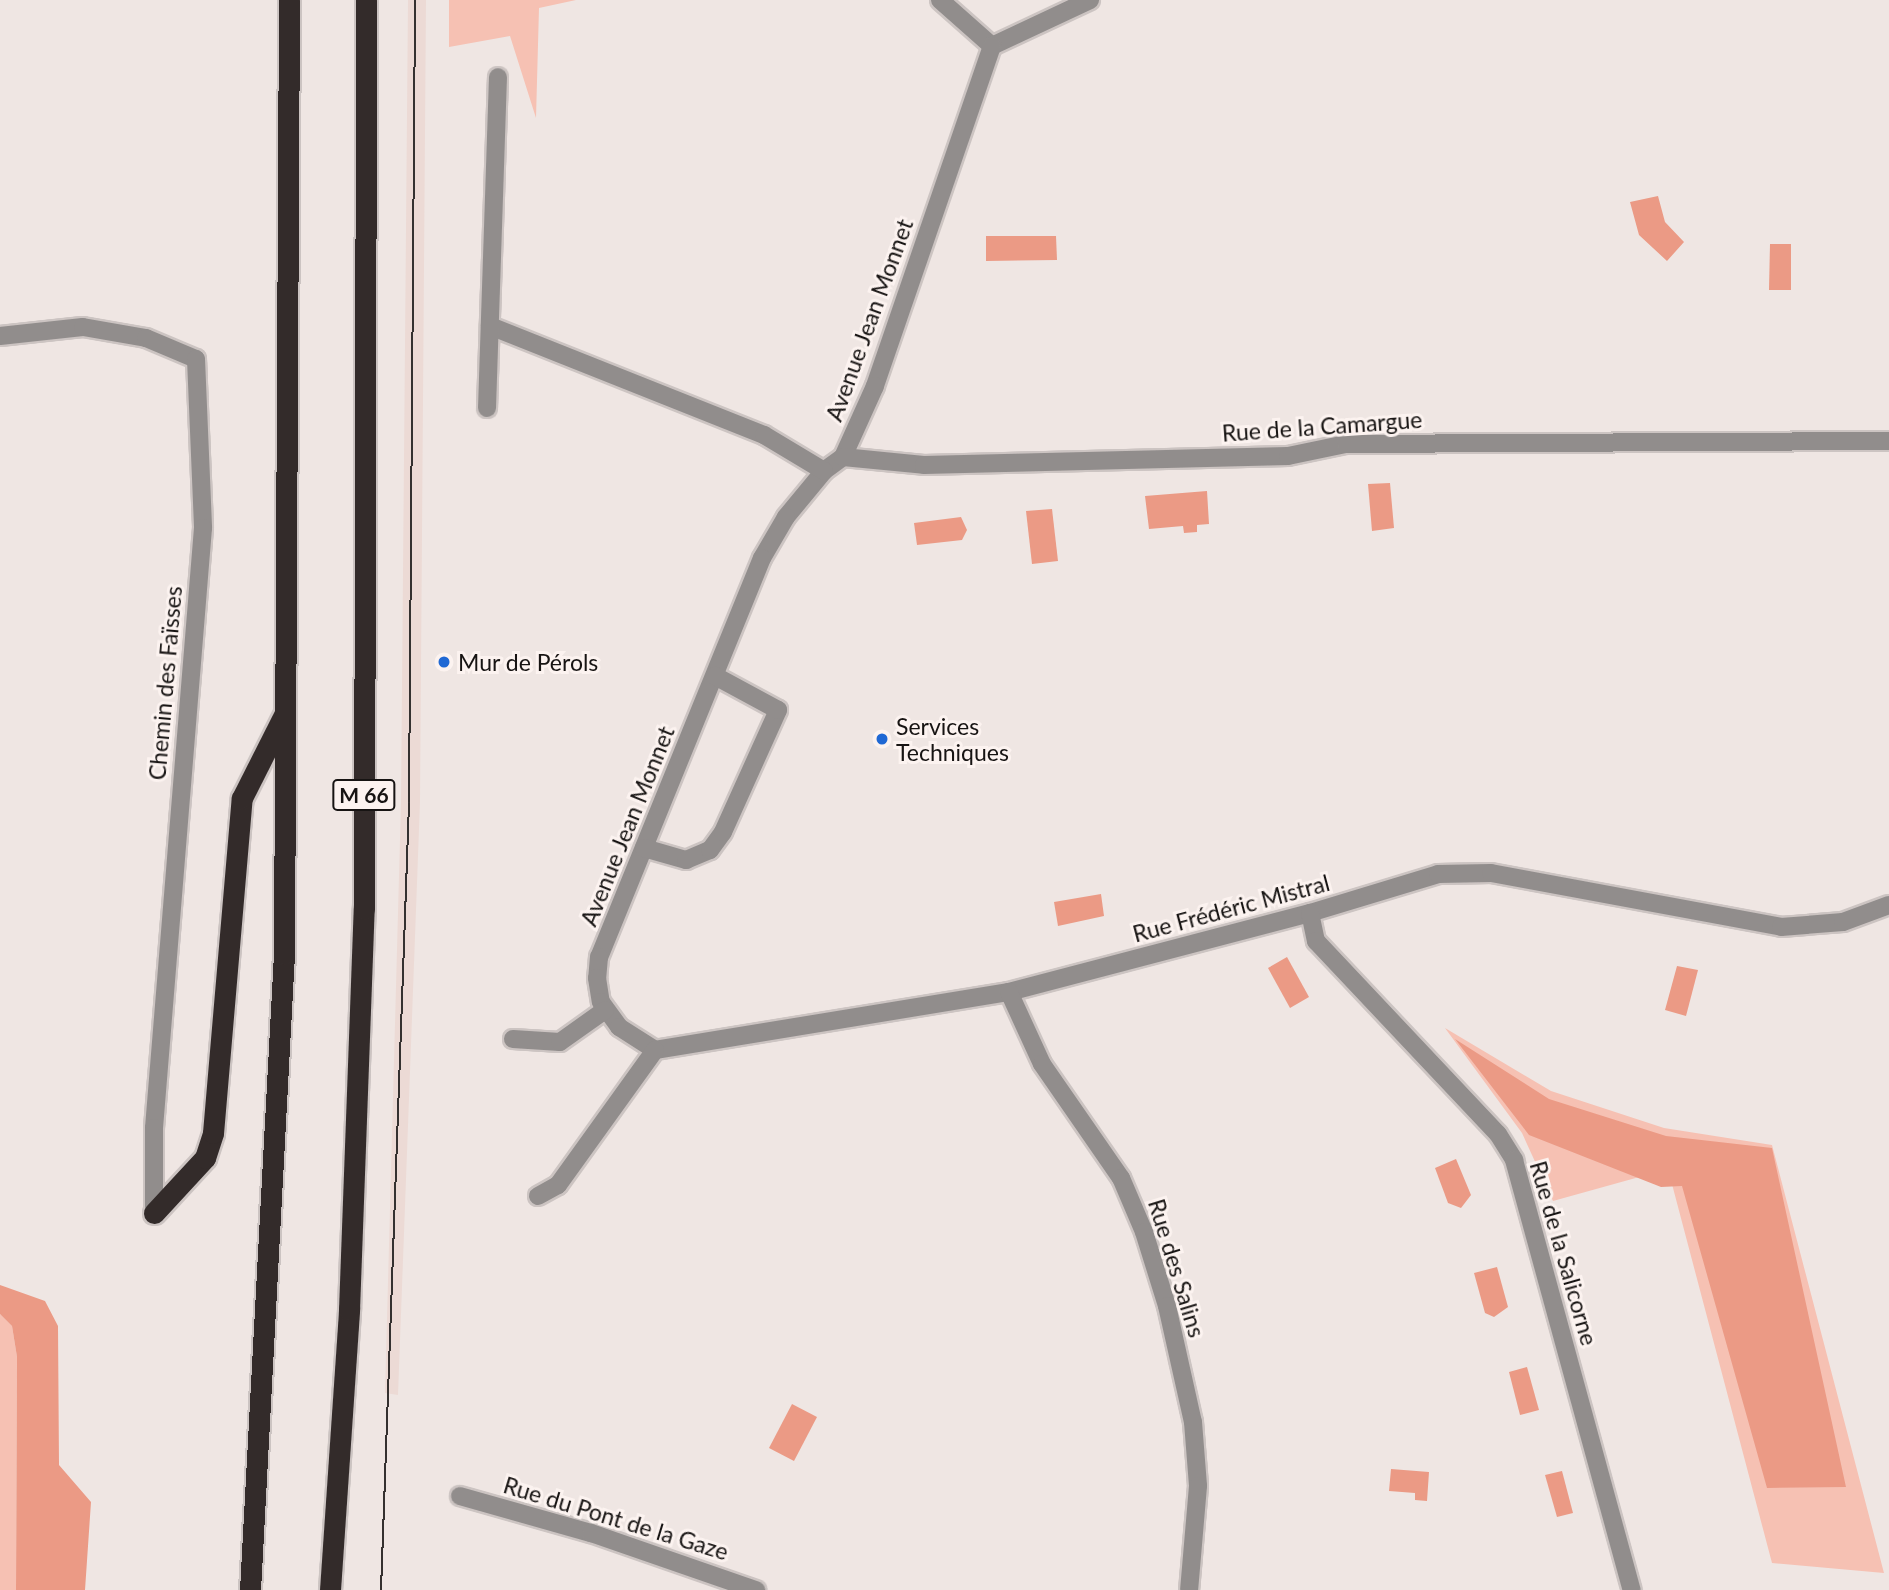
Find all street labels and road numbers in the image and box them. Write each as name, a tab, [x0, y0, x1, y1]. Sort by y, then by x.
street label: Avenue Jean Monnet	[819, 215, 919, 425]
street label: Rue de la Camargue	[1221, 405, 1423, 447]
street label: Chemin des Faïsses	[143, 585, 187, 781]
street label: Avenue Jean Monnet	[574, 722, 680, 930]
road number: M 66	[331, 778, 397, 812]
street label: Rue Frédéric Mistral	[1130, 868, 1332, 948]
street label: Rue de la Salicorne	[1525, 1158, 1603, 1348]
street label: Rue des Salins	[1143, 1196, 1211, 1340]
street label: Rue du Pont de la Gaze	[500, 1471, 732, 1565]

